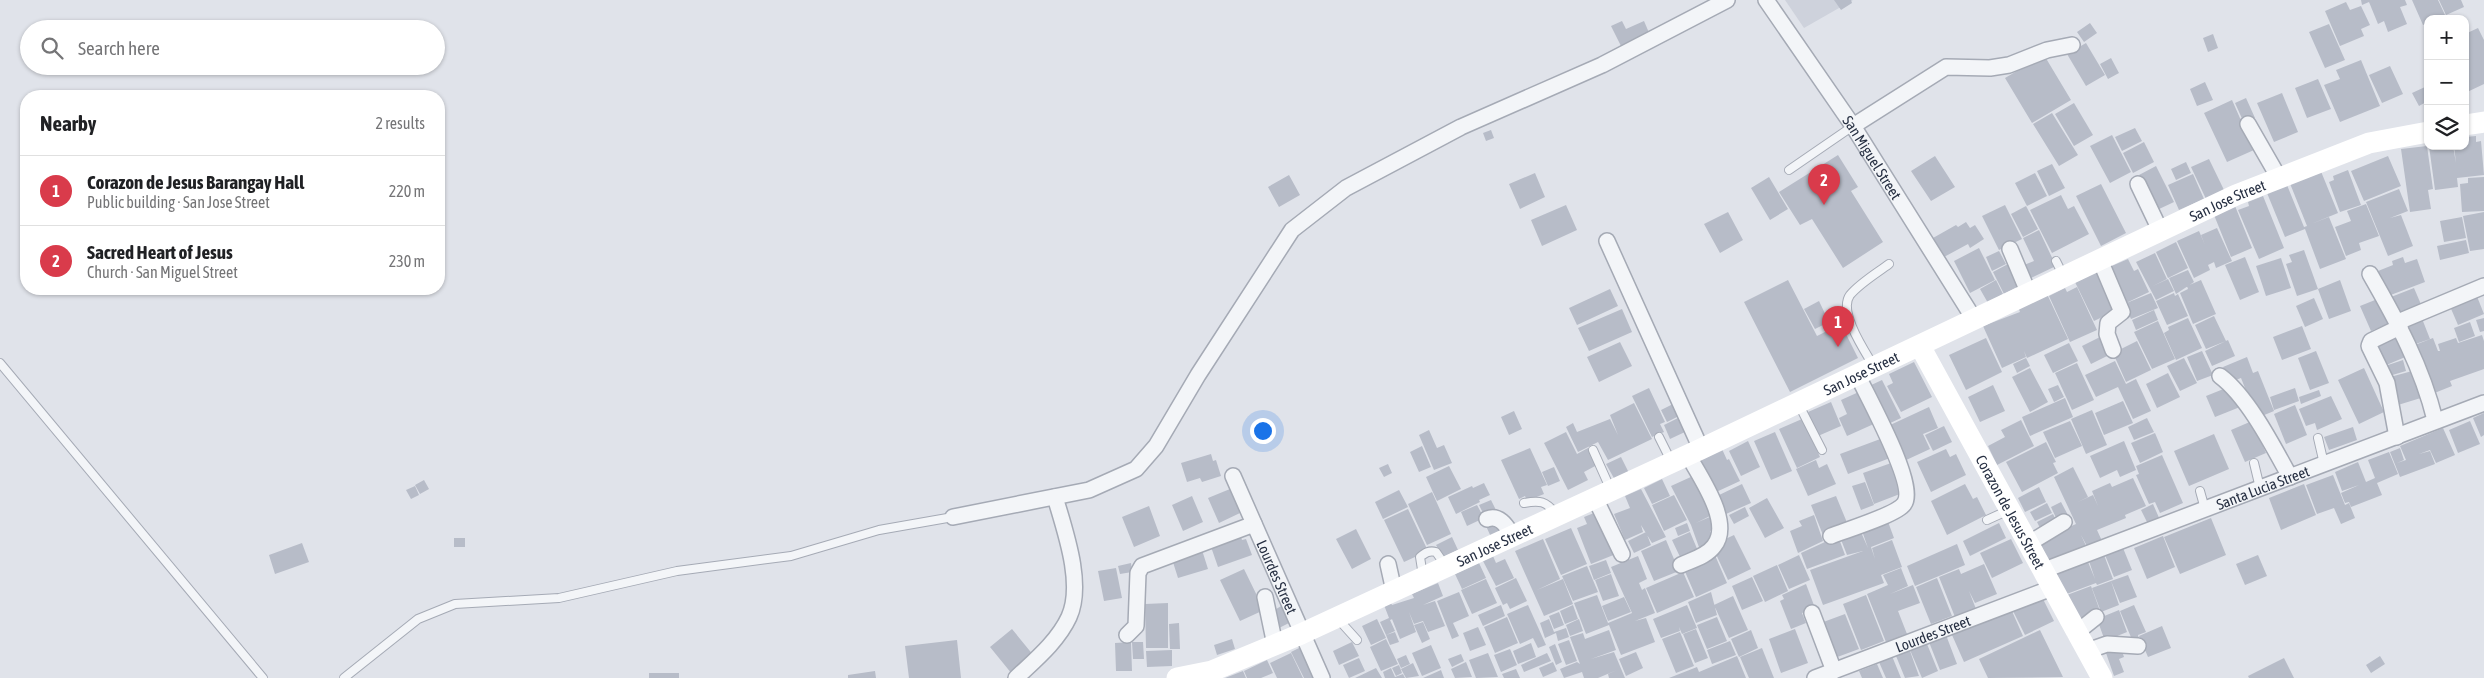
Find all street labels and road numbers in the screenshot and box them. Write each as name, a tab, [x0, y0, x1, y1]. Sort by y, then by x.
street label: San Miguel Street	[1840, 112, 1905, 202]
street label: San Jose Street	[2186, 176, 2268, 224]
street label: San Jose Street	[1821, 348, 1902, 398]
street label: Corazon de Jesus Street	[1973, 452, 2049, 572]
street label: Santa Lucia Street	[2214, 462, 2311, 513]
street label: San Jose Street	[1454, 520, 1535, 569]
street label: Lourdes Street	[1254, 537, 1301, 616]
street label: Lourdes Street	[1893, 611, 1973, 655]

